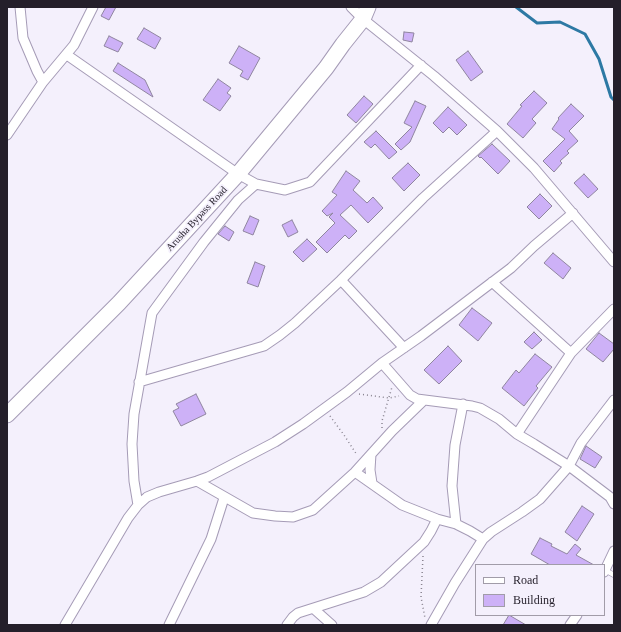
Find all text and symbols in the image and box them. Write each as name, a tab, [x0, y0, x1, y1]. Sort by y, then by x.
street label: Arusha Bypass Road	[164, 184, 230, 254]
legend	[475, 564, 605, 616]
text: Road	[513, 573, 538, 587]
text: Building	[513, 593, 555, 607]

